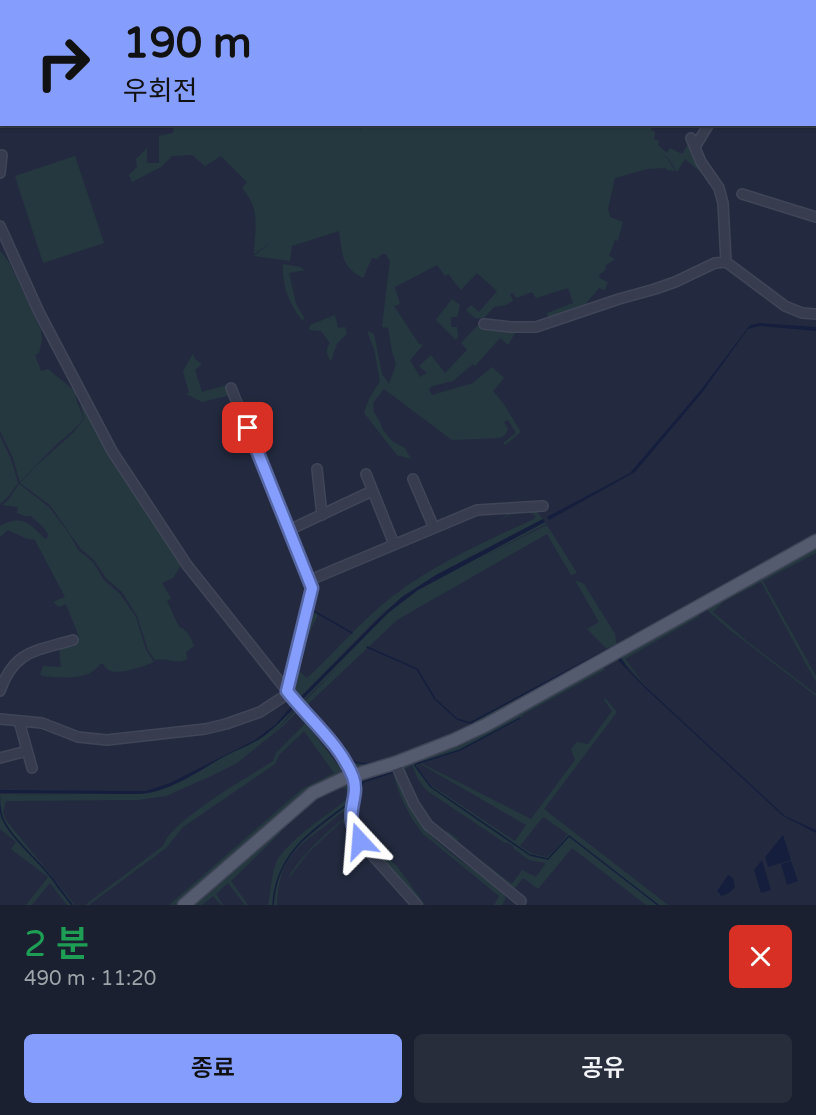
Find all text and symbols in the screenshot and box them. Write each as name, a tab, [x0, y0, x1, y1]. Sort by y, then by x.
text: 190 m	[123, 18, 252, 69]
icon: right	[24, 24, 102, 102]
text: 우회전	[123, 75, 198, 108]
pin	[222, 402, 273, 453]
icon: arrive	[231, 411, 264, 444]
position arrow	[328, 809, 392, 873]
text: 2 분	[24, 923, 89, 966]
button: close	[729, 925, 792, 988]
text: 490 m · 11:20	[24, 967, 156, 991]
button: 종료	[24, 1034, 402, 1103]
button: 공유	[414, 1034, 792, 1103]

